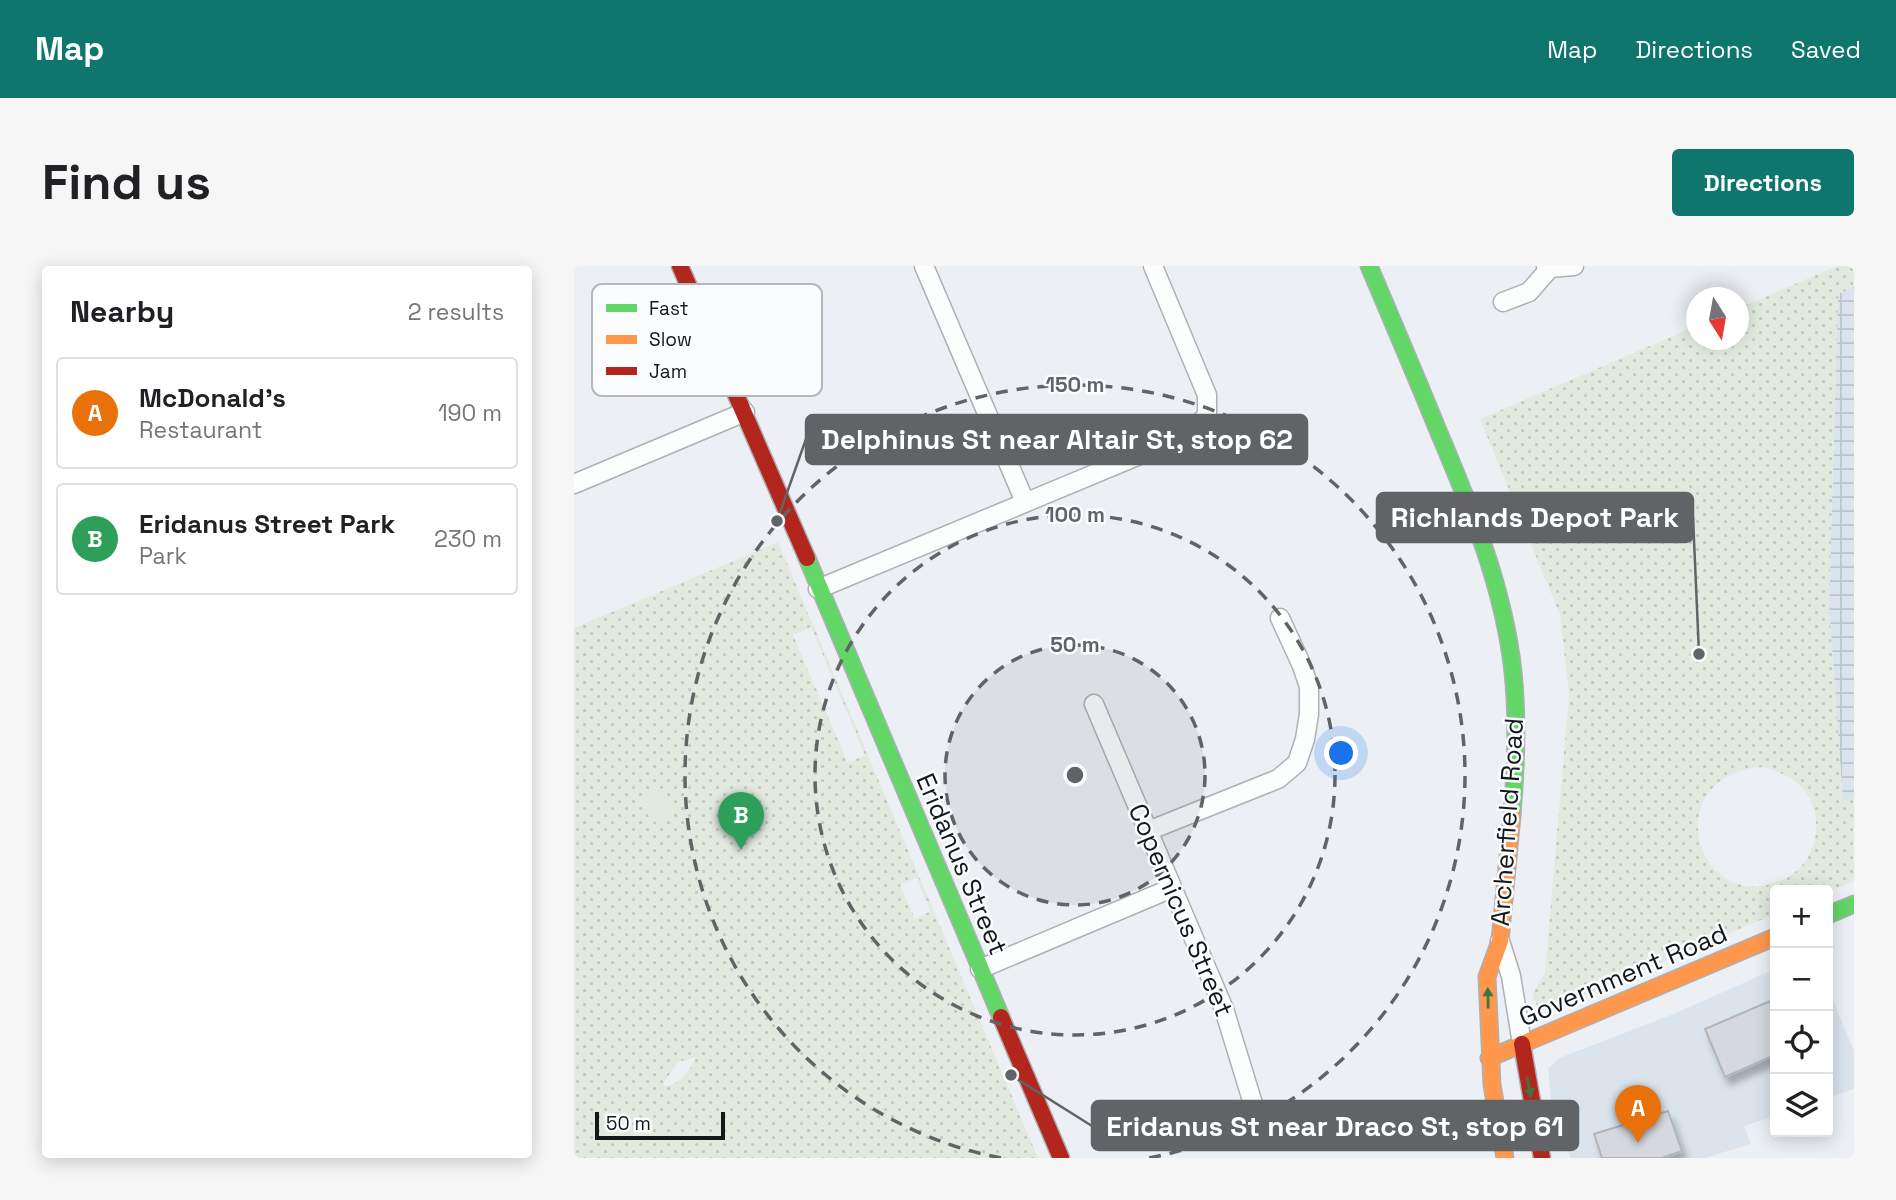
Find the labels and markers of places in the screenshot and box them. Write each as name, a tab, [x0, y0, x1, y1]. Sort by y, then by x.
callout: Delphinus St near Altair St, stop 62	[806, 415, 1307, 464]
callout: Richlands Depot Park	[1377, 493, 1693, 542]
centre of rings	[1063, 763, 1087, 787]
pin: B	[718, 792, 764, 850]
pin: A	[1615, 1085, 1661, 1143]
callout: Eridanus St near Draco St, stop 61	[1092, 1101, 1578, 1150]

